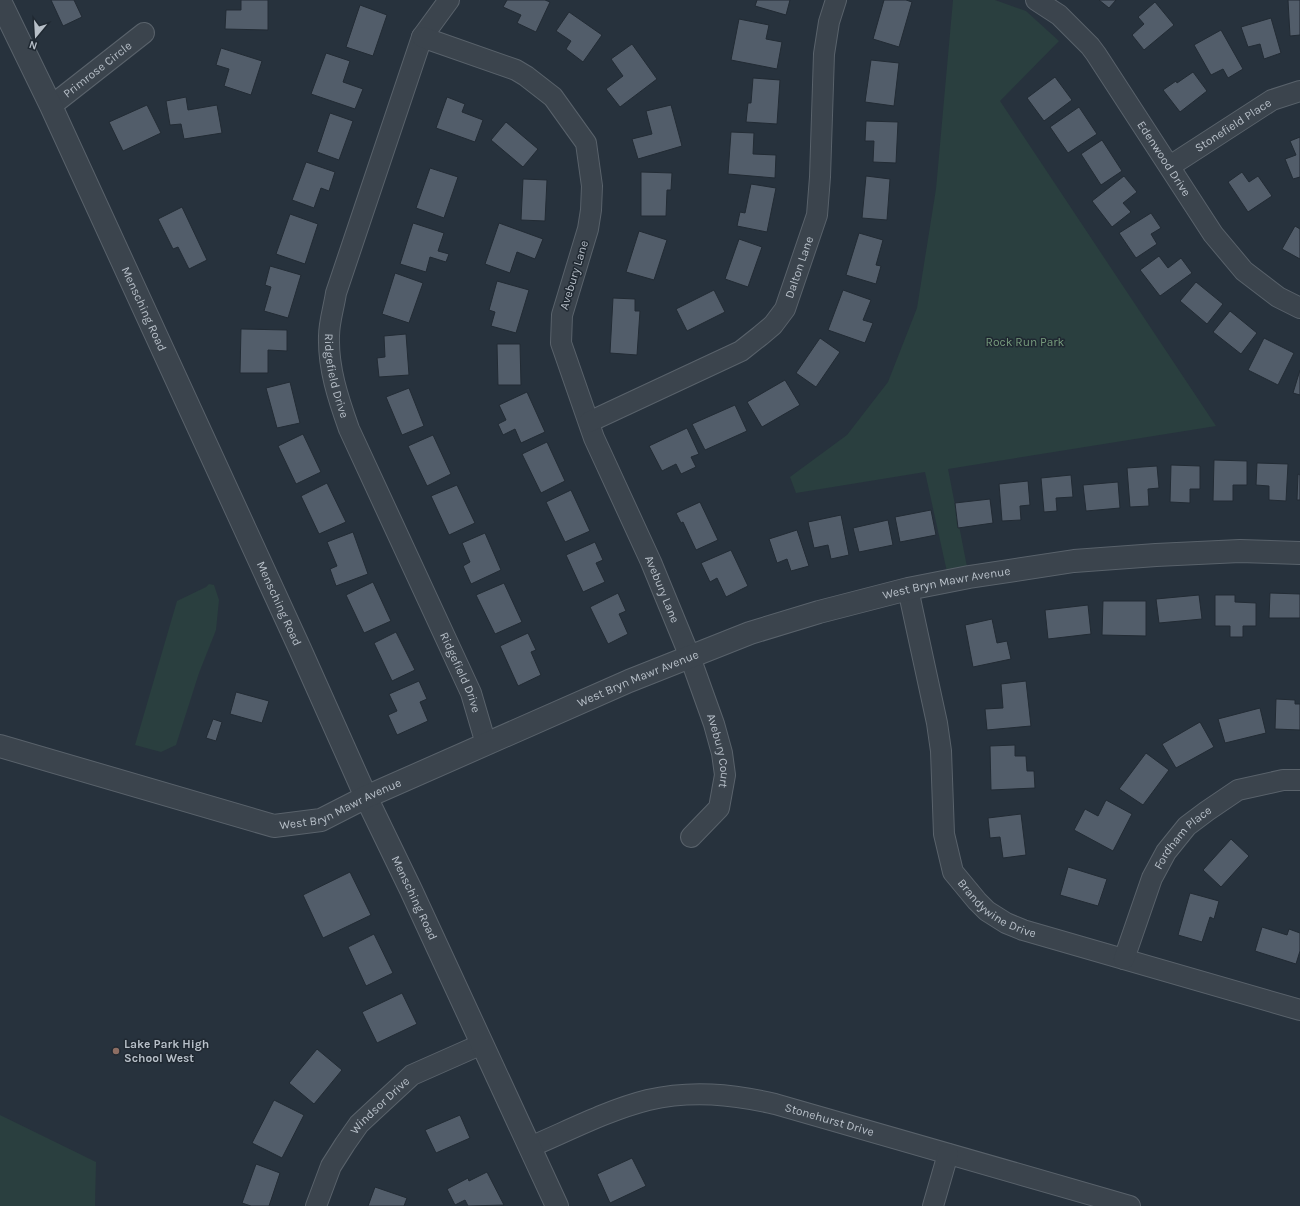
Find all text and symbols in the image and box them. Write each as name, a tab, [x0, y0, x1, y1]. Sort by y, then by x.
north arrow	[16, 16, 56, 56]
text: N	[27, 38, 39, 52]
street label: Primrose Circle	[60, 38, 134, 101]
street label: Stonefield Place	[1192, 95, 1274, 155]
street label: Edenwood Drive	[1134, 118, 1194, 199]
street label: Dalton Lane	[782, 234, 816, 300]
street label: Avebury Lane	[557, 239, 591, 311]
street label: Mensching Road	[119, 264, 169, 353]
street label: Ridgefield Drive	[322, 333, 352, 420]
park label: Rock Run Park	[986, 335, 1065, 349]
street label: Avebury Lane	[642, 553, 682, 625]
street label: Mensching Road	[254, 559, 305, 648]
street label: West Bryn Mawr Avenue	[881, 564, 1011, 602]
street label: Ridgefield Drive	[437, 630, 483, 714]
street label: West Bryn Mawr Avenue	[575, 647, 701, 710]
street label: Avebury Court	[704, 712, 732, 790]
street label: West Bryn Mawr Avenue	[279, 775, 403, 832]
street label: Fordham Place	[1151, 803, 1214, 872]
street label: Mensching Road	[388, 853, 440, 942]
street label: Brandywine Drive	[955, 876, 1038, 940]
place label: Lake Park High School West	[124, 1037, 209, 1065]
marker: Lake Park High School West	[111, 1046, 121, 1056]
street label: Windsor Drive	[347, 1074, 412, 1137]
street label: Stonehurst Drive	[783, 1100, 876, 1139]

